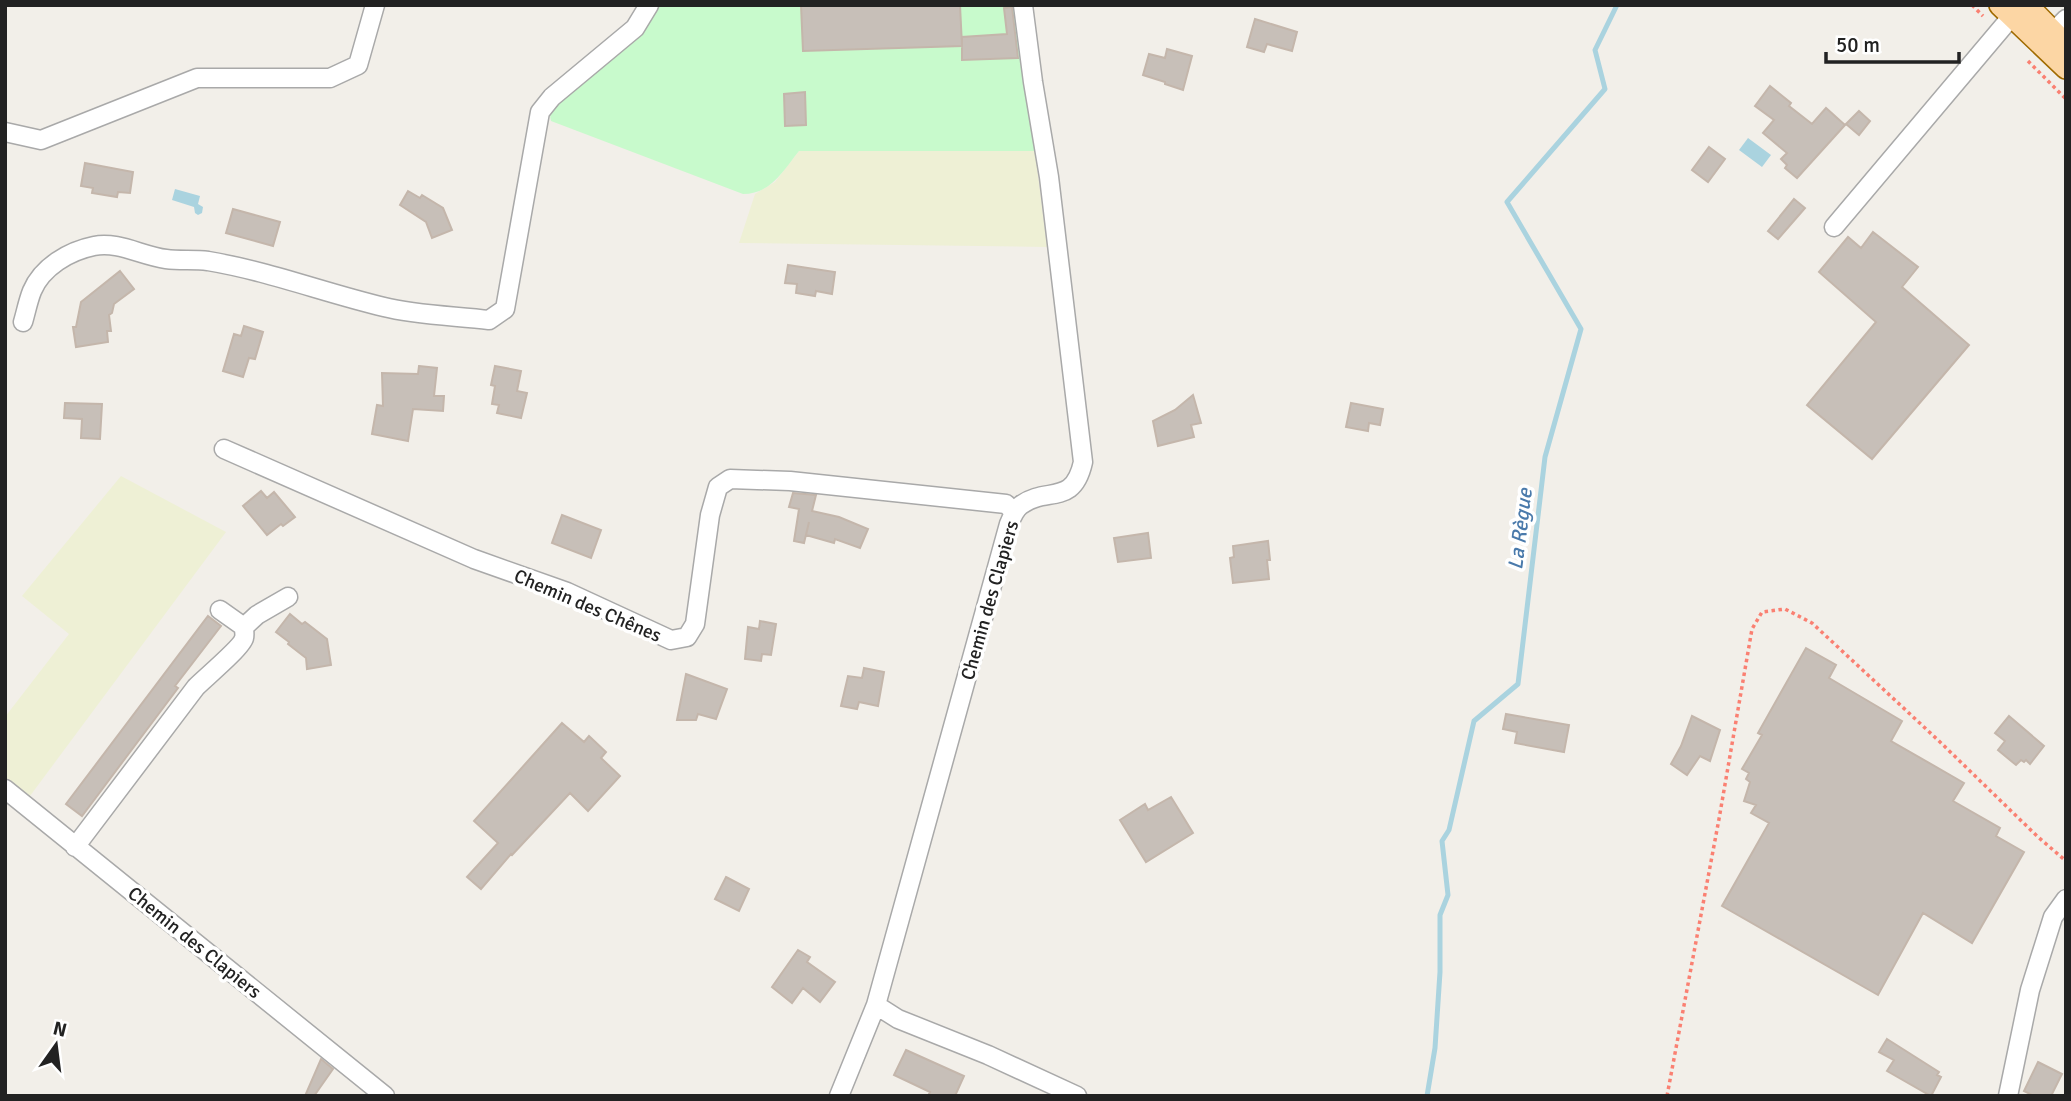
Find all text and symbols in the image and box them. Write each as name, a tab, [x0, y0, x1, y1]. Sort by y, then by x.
scale bar	[1826, 21, 1959, 65]
text: 50 m	[1836, 32, 1880, 58]
water label: La Règue	[1502, 485, 1538, 571]
street label: Chemin des Clapiers	[956, 518, 1024, 683]
street label: Chemin des Chênes	[510, 564, 665, 648]
street label: Chemin des Clapiers	[123, 882, 266, 1004]
north arrow	[21, 1010, 91, 1080]
text: N	[51, 1016, 69, 1043]

